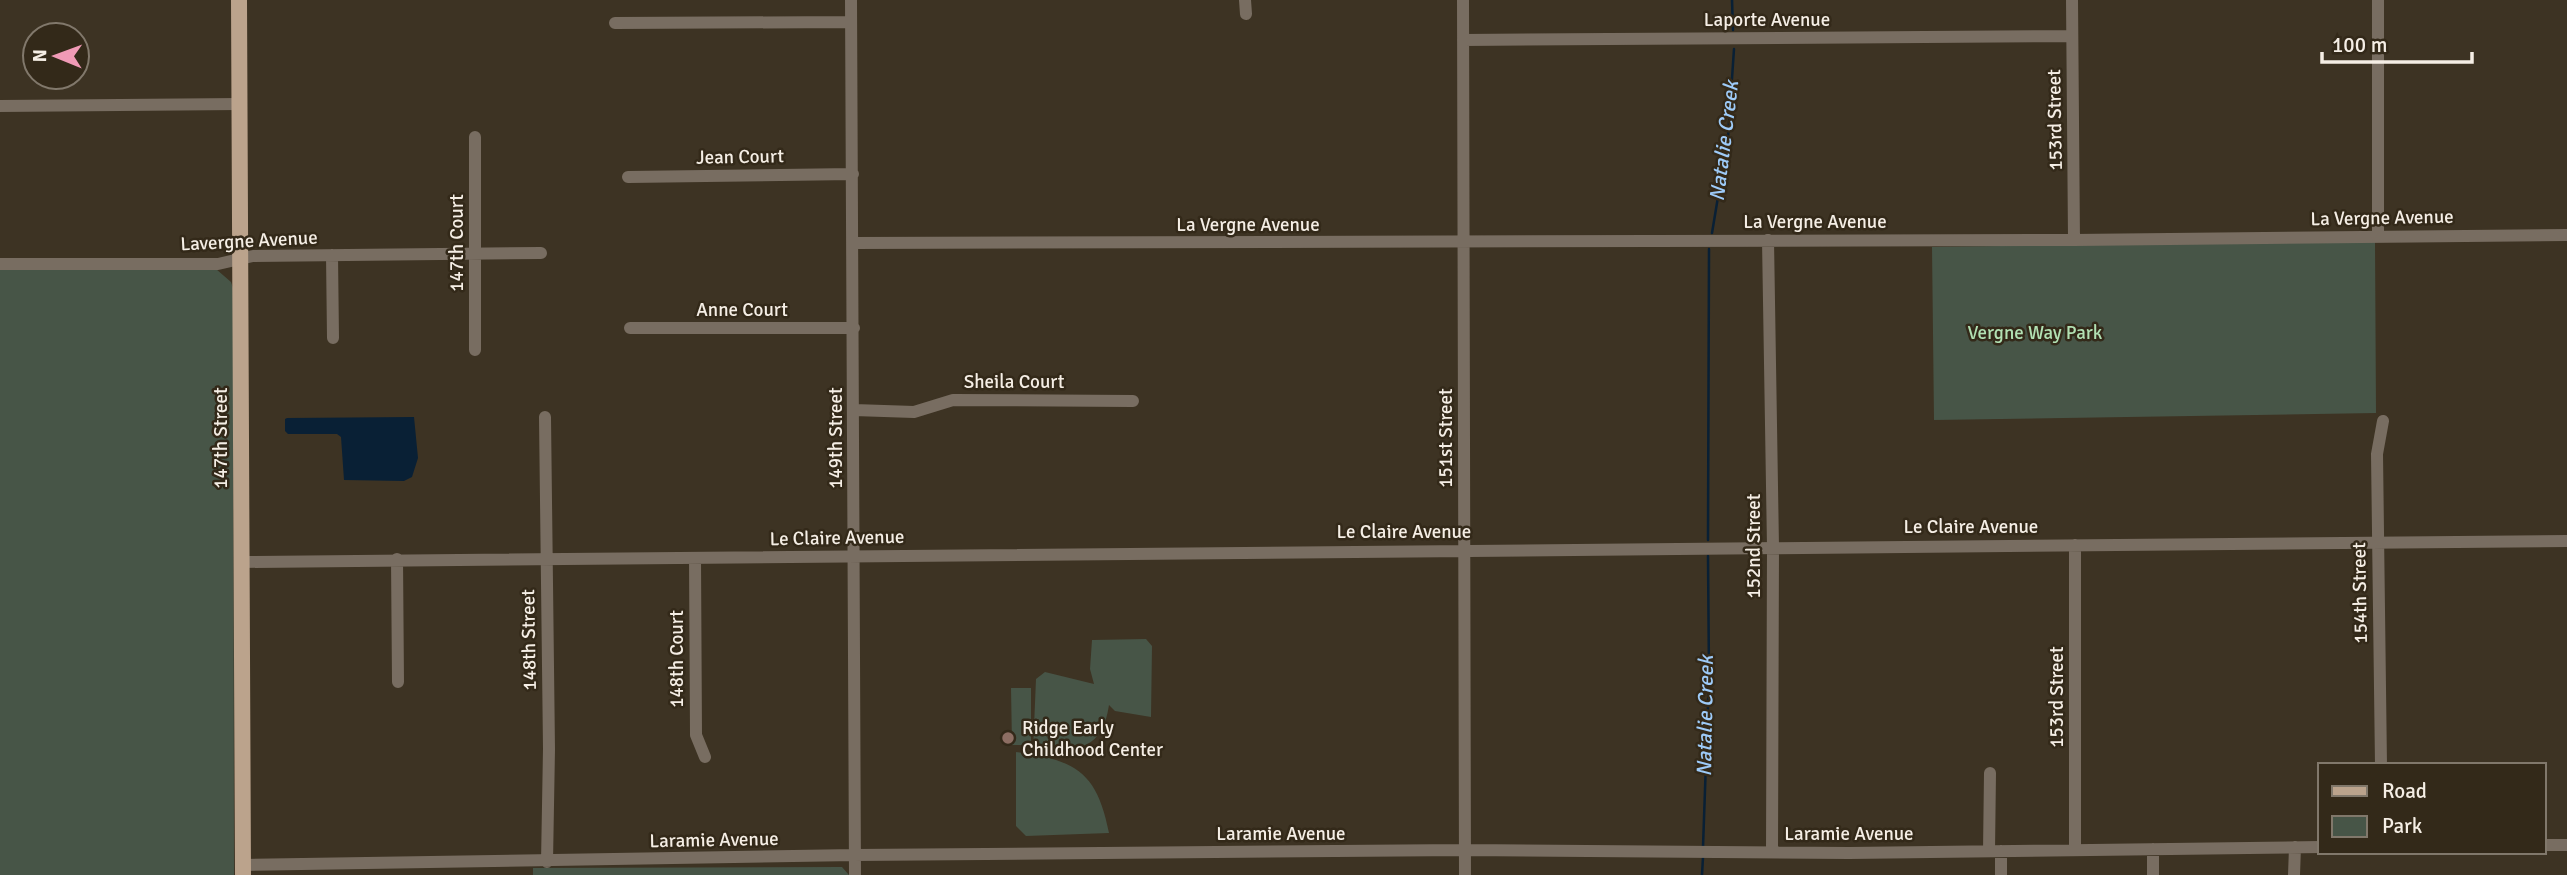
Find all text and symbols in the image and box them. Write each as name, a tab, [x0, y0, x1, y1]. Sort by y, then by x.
street label: Laporte Avenue	[1704, 8, 1830, 32]
north arrow	[21, 21, 91, 91]
scale bar	[2322, 21, 2472, 65]
text: 100 m	[2332, 32, 2387, 58]
text: N	[28, 49, 52, 63]
street label: 153rd Street	[2042, 69, 2068, 171]
water label: Natalie Creek	[1704, 77, 1745, 203]
street label: Jean Court	[696, 144, 784, 170]
street label: 147th Court	[445, 194, 469, 292]
street label: La Vergne Avenue	[2310, 205, 2454, 231]
street label: La Vergne Avenue	[1743, 210, 1887, 234]
street label: La Vergne Avenue	[1176, 213, 1320, 237]
street label: Lavergne Avenue	[180, 225, 318, 257]
street label: Anne Court	[696, 298, 788, 322]
park label: Vergne Way Park	[1968, 321, 2103, 345]
street label: Sheila Court	[964, 370, 1065, 394]
street label: 147th Street	[209, 387, 233, 489]
street label: 149th Street	[824, 387, 848, 489]
street label: 151st Street	[1434, 388, 1458, 488]
street label: 152nd Street	[1742, 493, 1766, 598]
street label: Le Claire Avenue	[1904, 515, 2038, 539]
street label: Le Claire Avenue	[1337, 520, 1471, 544]
street label: Le Claire Avenue	[769, 525, 905, 551]
street label: 154th Street	[2347, 542, 2373, 644]
street label: 148th Street	[516, 589, 542, 691]
street label: 148th Court	[665, 610, 689, 708]
street label: 153rd Street	[2045, 646, 2069, 748]
water label: Natalie Creek	[1691, 653, 1719, 777]
place label: Ridge Early Childhood Center	[1022, 716, 1163, 762]
marker: Ridge Early Childhood Center	[1000, 730, 1016, 746]
legend	[2318, 763, 2546, 854]
text: Road	[2382, 778, 2427, 804]
text: Park	[2382, 813, 2423, 839]
street label: Laramie Avenue	[1216, 822, 1346, 846]
street label: Laramie Avenue	[1784, 822, 1914, 846]
street label: Laramie Avenue	[649, 827, 779, 853]

